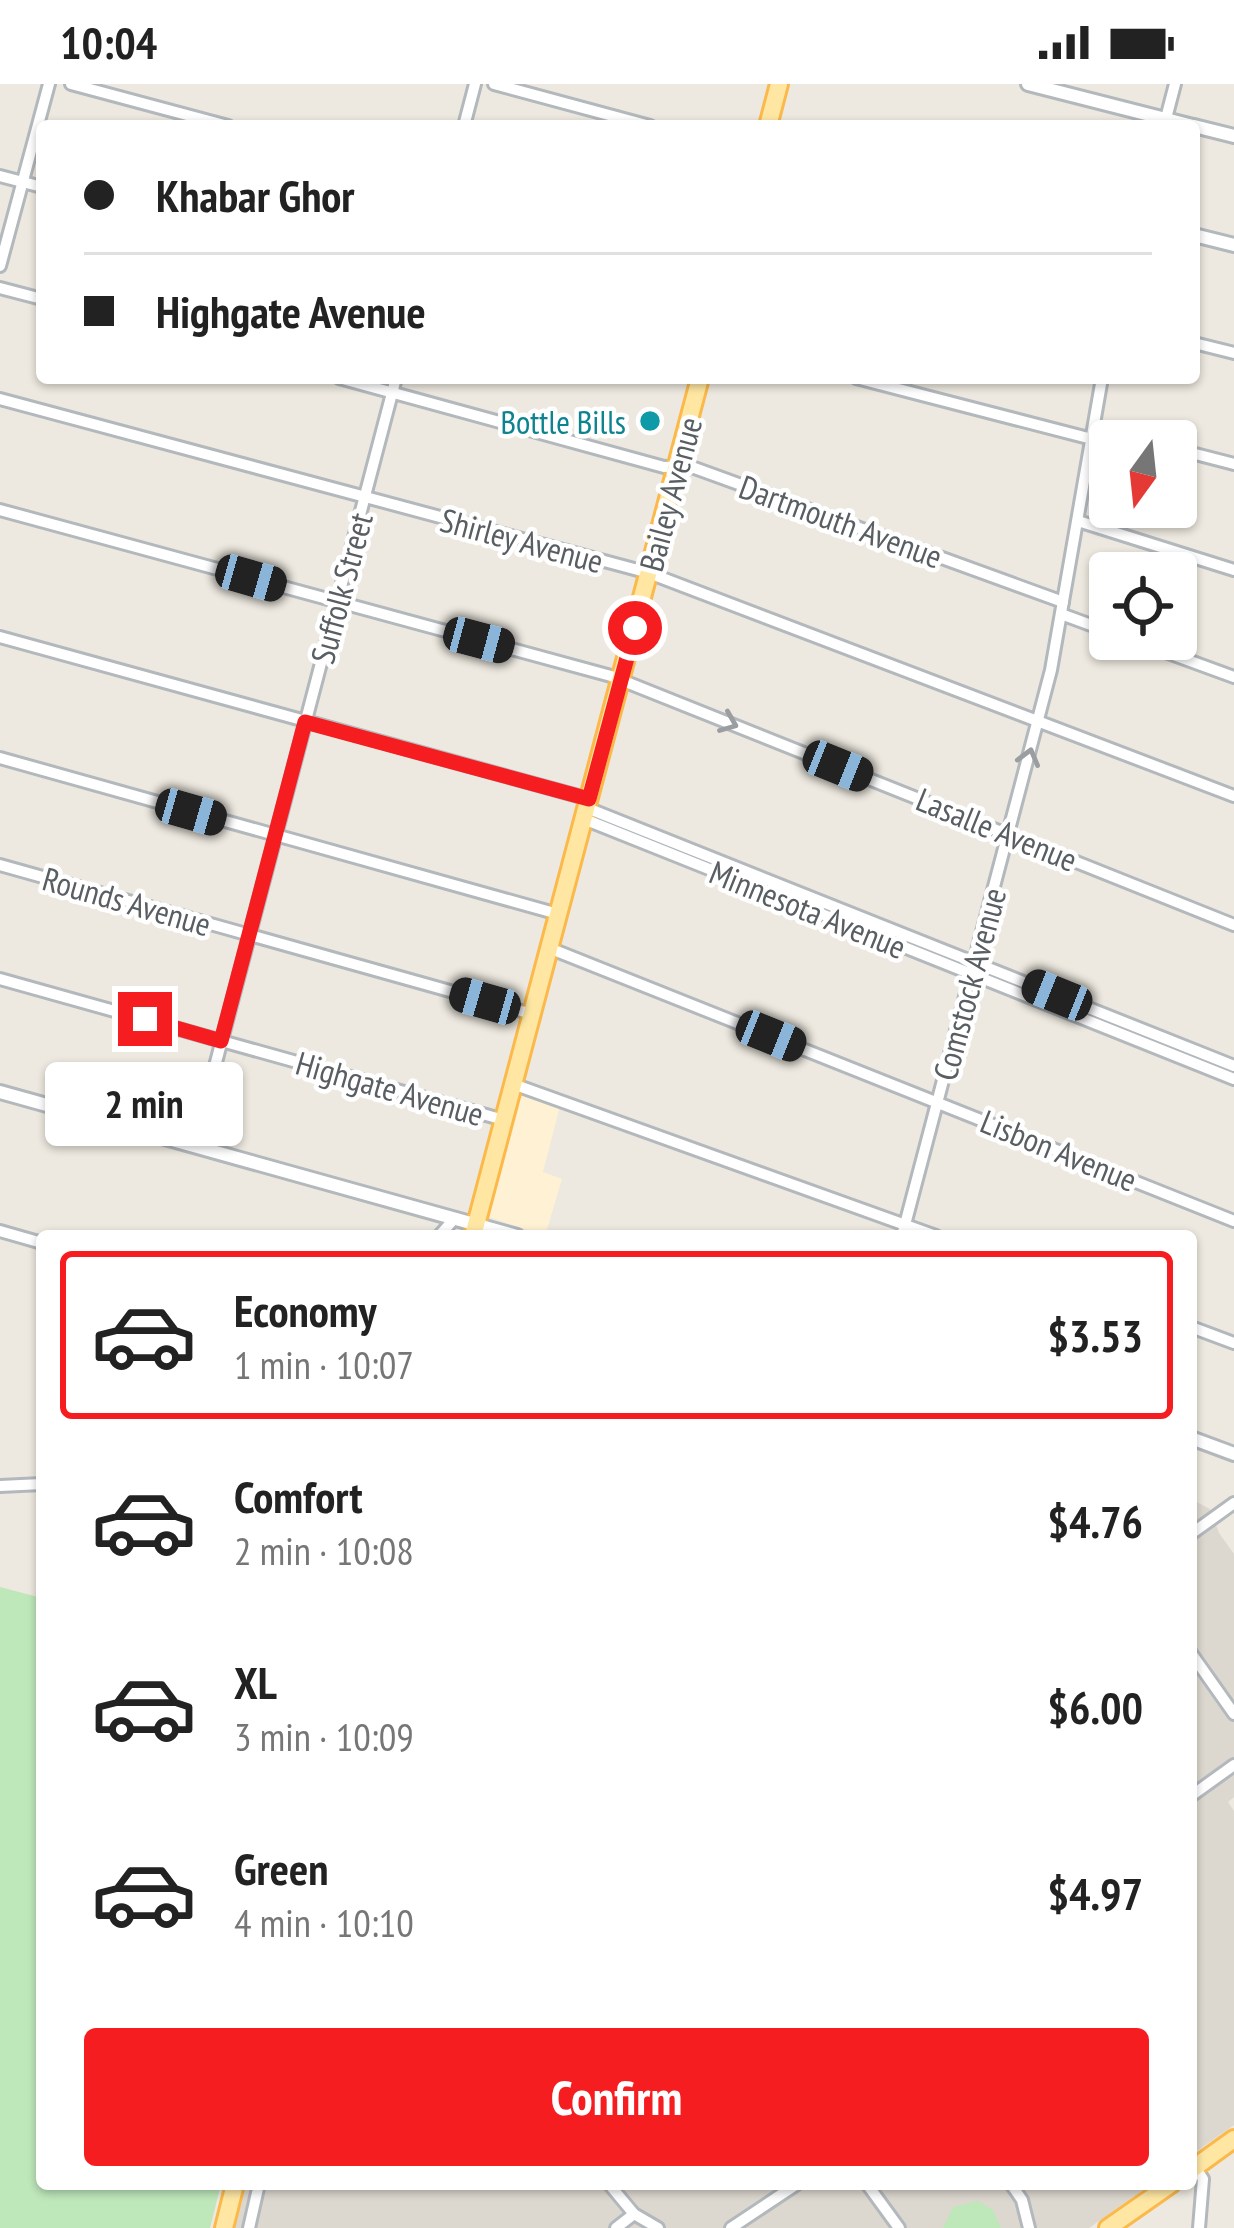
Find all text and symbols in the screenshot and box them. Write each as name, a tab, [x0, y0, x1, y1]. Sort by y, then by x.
text: 10:04	[60, 13, 157, 71]
text: Khabar Ghor	[156, 166, 355, 224]
text: Highgate Avenue	[156, 282, 426, 340]
place label: Bottle Bills	[501, 400, 626, 443]
marker: Bottle Bills	[637, 408, 663, 434]
street label: Bailey Avenue	[629, 412, 711, 576]
north arrow	[1089, 420, 1197, 528]
map controls	[1089, 420, 1197, 660]
street label: Dartmouth Avenue	[734, 464, 948, 578]
street label: Shirley Avenue	[436, 498, 608, 582]
street label: Suffolk Street	[300, 508, 382, 668]
car	[211, 551, 291, 605]
button: locate	[1089, 552, 1197, 660]
route start	[608, 601, 662, 655]
car	[440, 613, 518, 667]
one-way arrow	[718, 709, 739, 734]
car	[798, 736, 878, 796]
one-way arrow	[1014, 748, 1039, 768]
street label: Lasalle Avenue	[910, 777, 1084, 881]
car	[151, 785, 231, 839]
street label: Minnesota Avenue	[703, 850, 913, 968]
street label: Rounds Avenue	[38, 857, 216, 945]
street label: Comstock Avenue	[923, 883, 1015, 1085]
car	[1017, 965, 1097, 1025]
car	[445, 974, 525, 1028]
route end	[118, 992, 172, 1046]
car	[731, 1006, 811, 1066]
street label: Highgate Avenue	[291, 1041, 489, 1135]
callout: 2 min	[46, 1061, 244, 1145]
text: 2 min	[105, 1078, 183, 1129]
street label: Lisbon Avenue	[975, 1099, 1143, 1201]
icon: car	[90, 1281, 198, 1389]
text: Economy	[234, 1281, 377, 1339]
text: $3.53	[1047, 1306, 1143, 1364]
text: 1 min · 10:07	[234, 1339, 414, 1390]
icon: car	[90, 1467, 198, 1575]
text: Comfort	[234, 1467, 363, 1525]
text: $4.76	[1047, 1492, 1143, 1550]
text: 2 min · 10:08	[234, 1525, 414, 1576]
icon: car	[90, 1653, 198, 1761]
text: XL	[234, 1653, 277, 1711]
text: $6.00	[1047, 1678, 1143, 1736]
text: 3 min · 10:09	[234, 1711, 414, 1762]
icon: car	[90, 1839, 198, 1947]
text: Green	[234, 1839, 329, 1897]
text: $4.97	[1047, 1864, 1143, 1922]
text: 4 min · 10:10	[234, 1897, 414, 1948]
button: Confirm	[84, 2028, 1149, 2166]

